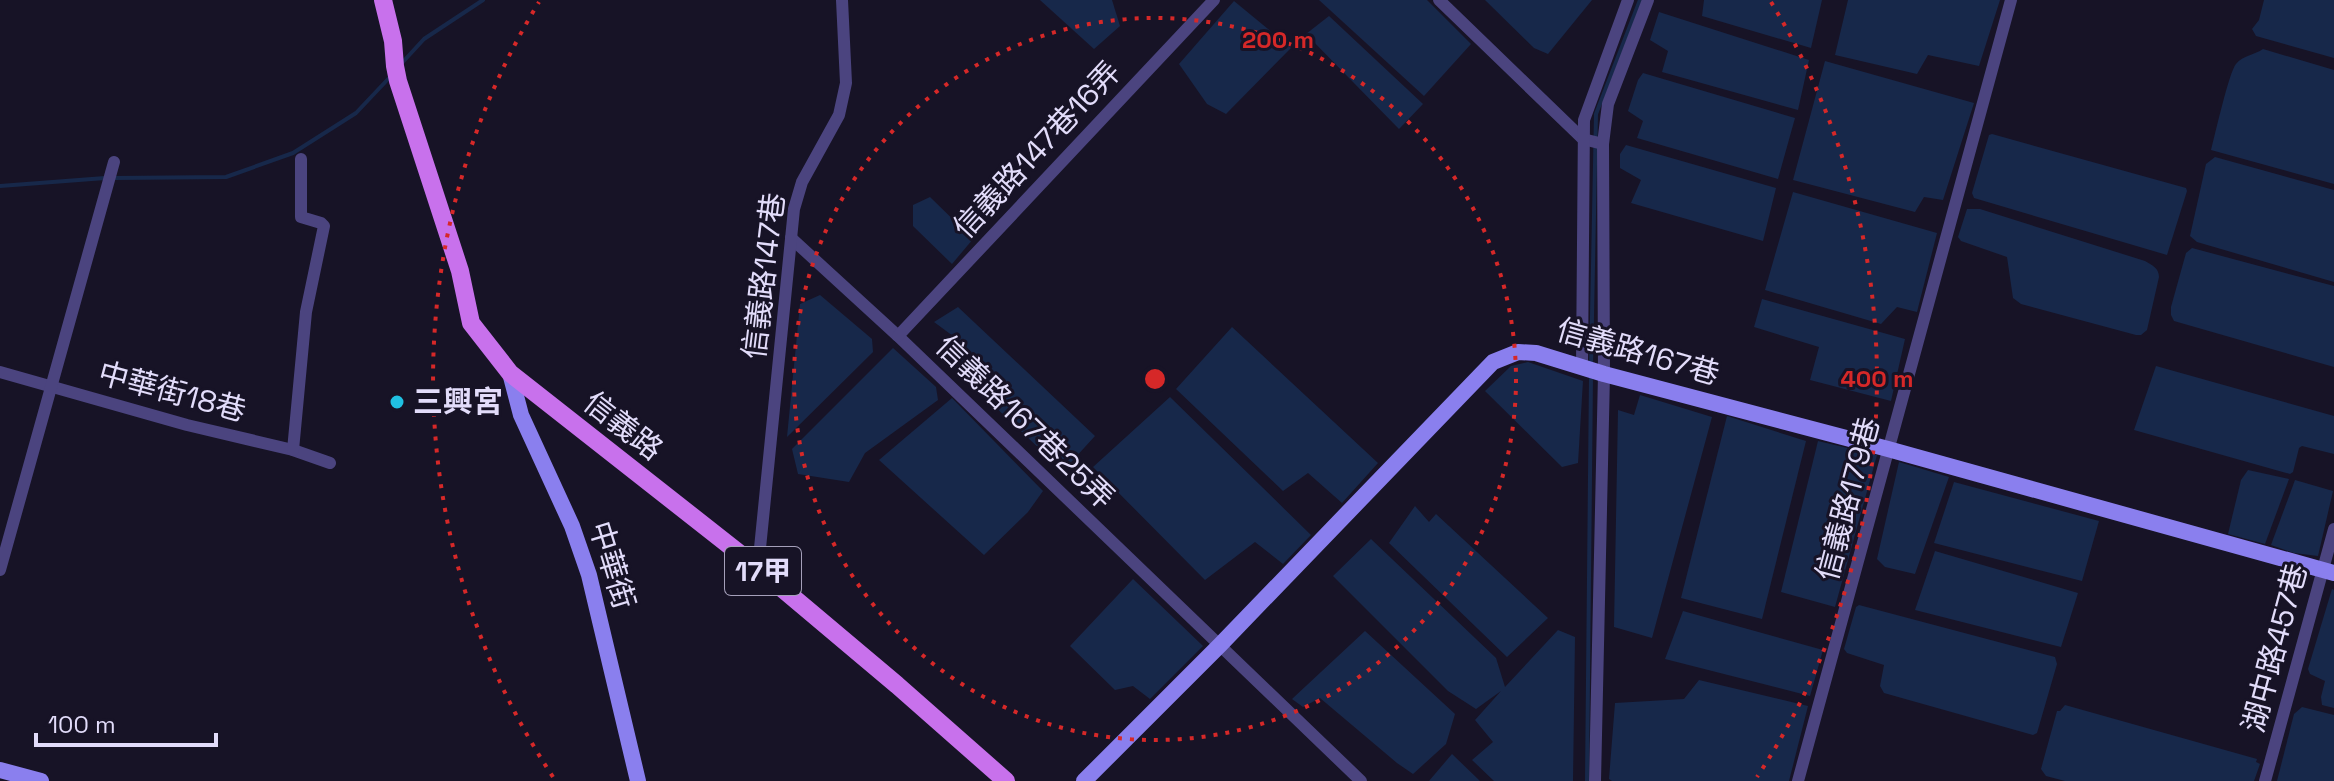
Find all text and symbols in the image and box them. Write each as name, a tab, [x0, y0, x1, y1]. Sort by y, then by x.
text: 200 m	[1242, 24, 1314, 55]
street label: 信義路147巷16弄	[945, 53, 1129, 246]
street label: 信義路147巷	[734, 191, 793, 361]
street label: 信義路167巷	[1552, 310, 1724, 393]
street label: 信義路167巷25弄	[928, 327, 1123, 517]
street label: 中華街18巷	[94, 353, 250, 430]
text: 400 m	[1841, 363, 1913, 394]
centre of rings	[1141, 365, 1169, 393]
place label: 三興宮	[413, 382, 503, 421]
street label: 信義路	[576, 383, 671, 469]
marker: 三興宮	[388, 393, 406, 411]
street label: 信義路179巷	[1807, 413, 1888, 585]
street label: 中華街	[581, 516, 644, 614]
road number: 17甲	[725, 547, 801, 595]
street label: 湖中路457巷	[2233, 559, 2316, 737]
scale bar	[36, 697, 216, 747]
text: 100 m	[48, 709, 116, 740]

